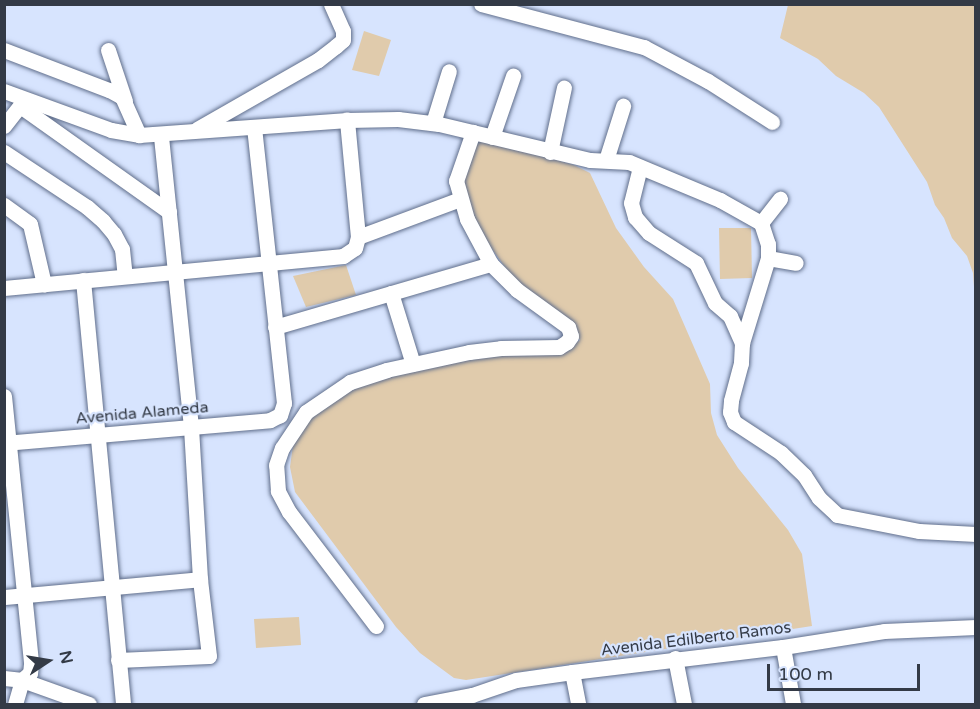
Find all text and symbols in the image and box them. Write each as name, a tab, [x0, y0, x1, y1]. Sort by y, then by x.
street label: Avenida Alameda	[75, 398, 209, 428]
street label: Avenida Edilberto Ramos	[600, 618, 792, 660]
north arrow	[18, 631, 78, 691]
text: N	[54, 649, 77, 666]
scale bar	[770, 652, 923, 690]
text: 100 m	[778, 663, 833, 685]

